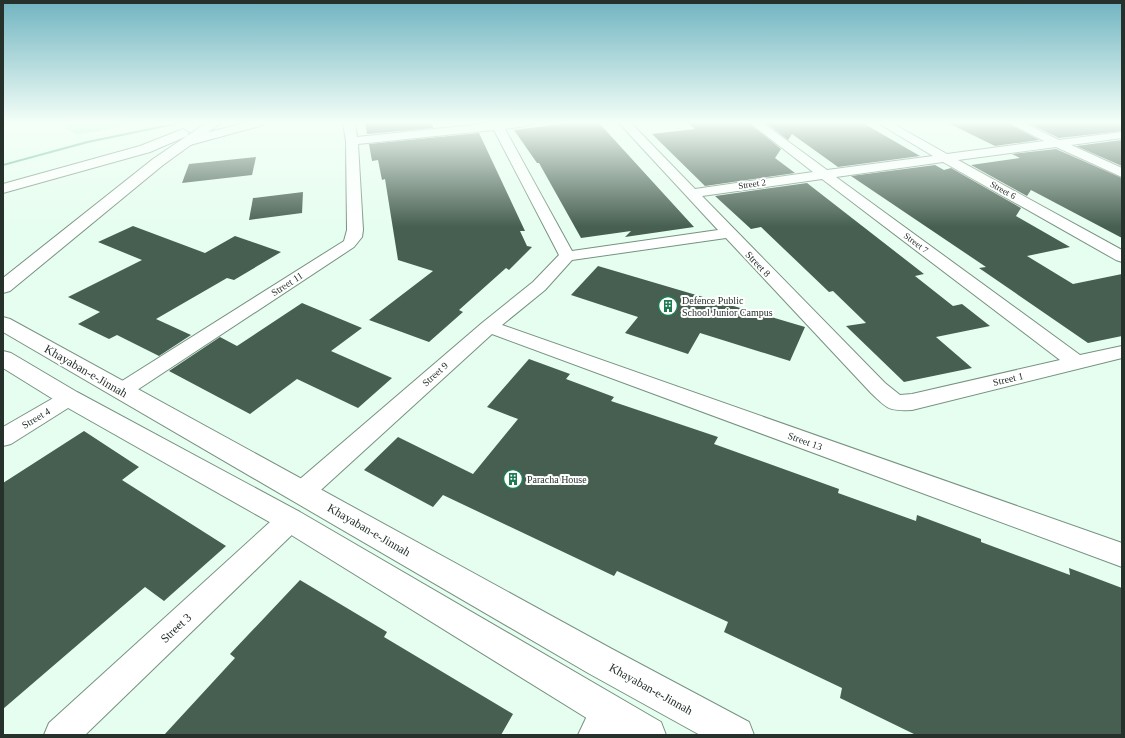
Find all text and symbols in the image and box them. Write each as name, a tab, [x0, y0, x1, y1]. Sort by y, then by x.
street label: Street 2	[738, 177, 766, 191]
street label: Street 6	[988, 179, 1018, 201]
street label: Street 7	[902, 231, 930, 256]
street label: Street 8	[743, 249, 773, 279]
street label: Street 11	[269, 270, 305, 298]
building icon: Defence Public School Junior Campus	[657, 295, 679, 317]
place label: Defence Public School Junior Campus	[682, 295, 773, 318]
street label: Khayaban-e-Jinnah	[42, 342, 130, 400]
street label: Street 9	[420, 360, 450, 388]
street label: Street 1	[992, 370, 1024, 388]
street label: Street 4	[20, 405, 52, 431]
street label: Street 13	[786, 430, 824, 452]
building icon: Paracha House	[502, 468, 524, 490]
place label: Paracha House	[527, 474, 587, 485]
street label: Khayaban-e-Jinnah	[325, 501, 413, 559]
street label: Street 3	[158, 610, 194, 646]
street label: Khayaban-e-Jinnah	[607, 660, 695, 718]

